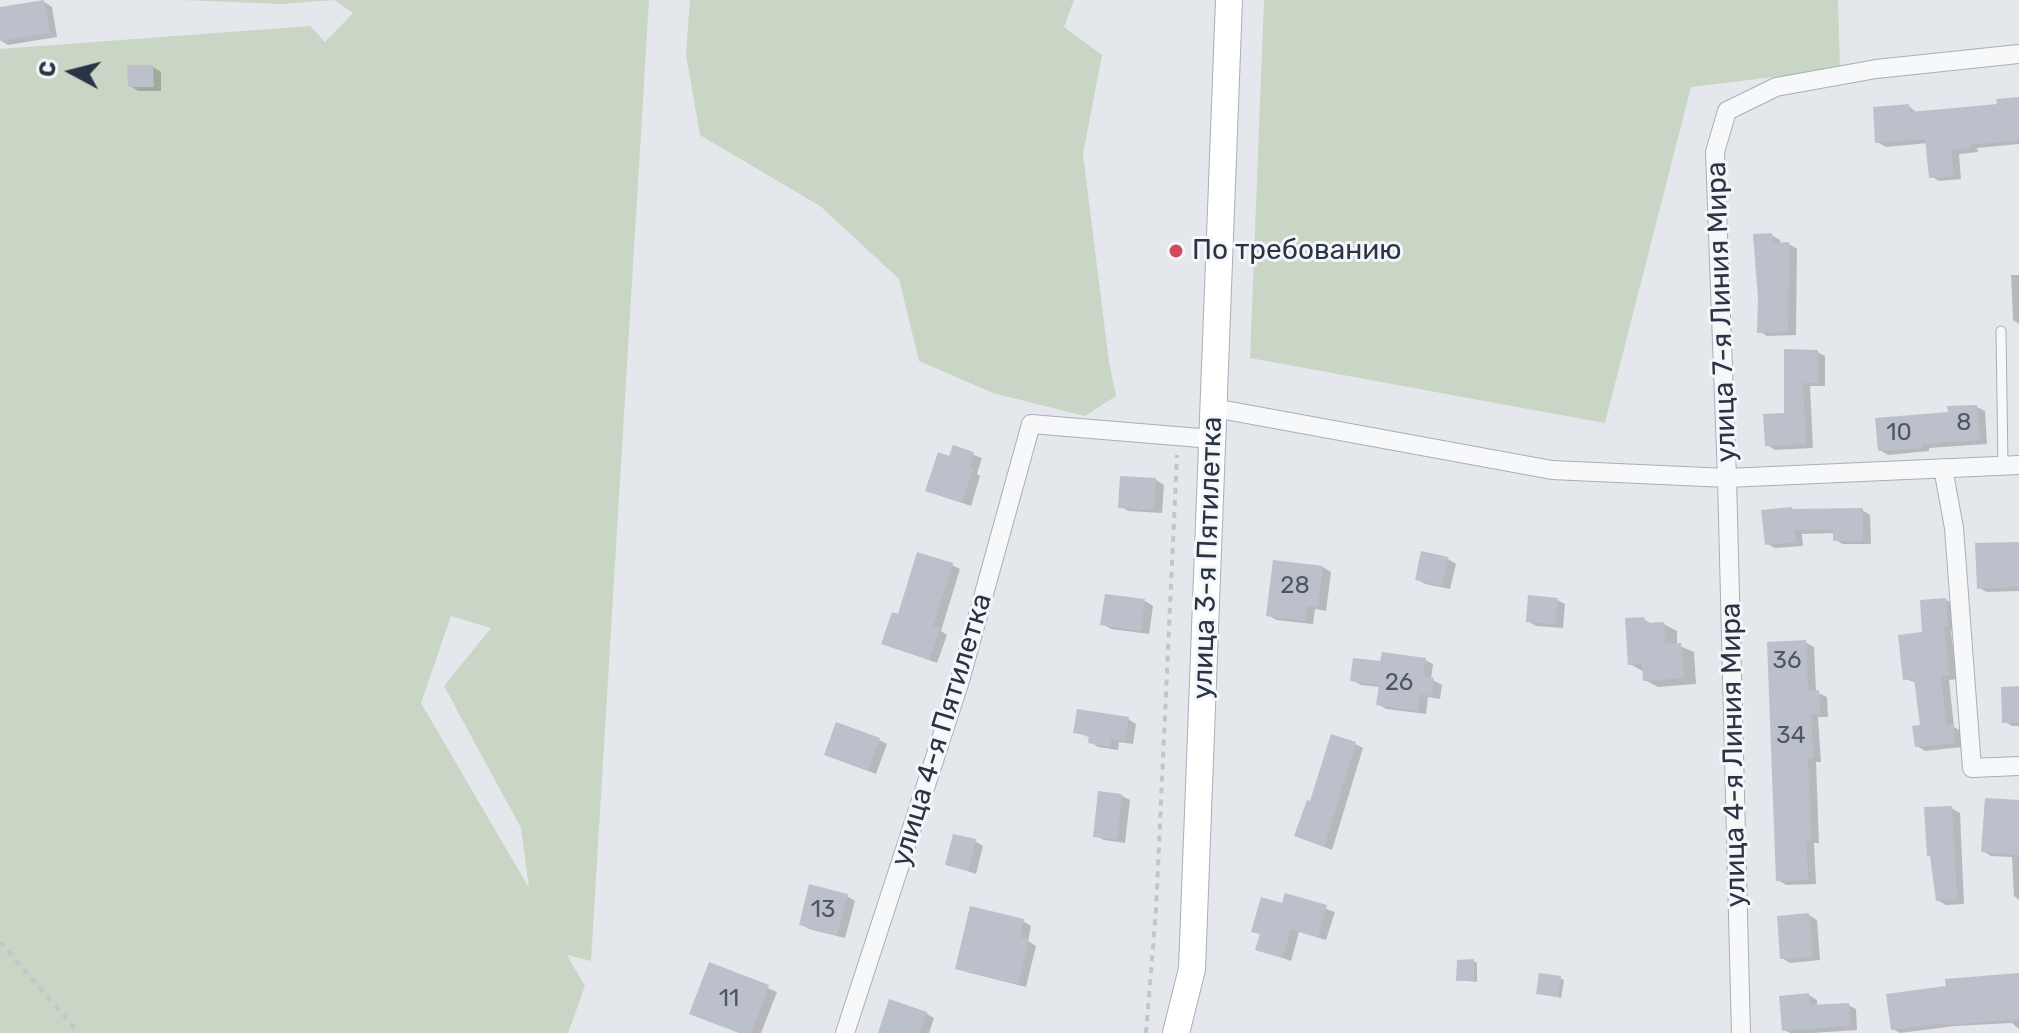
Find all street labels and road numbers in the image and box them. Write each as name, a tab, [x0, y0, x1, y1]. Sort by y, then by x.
street label: улица 7-я Линия Мира	[1700, 161, 1744, 463]
street label: улица 3-я Пятилетка	[1186, 416, 1230, 700]
street label: улица 4-я Пятилетка	[884, 589, 1000, 871]
street label: улица 4-я Линия Мира	[1715, 602, 1753, 908]

